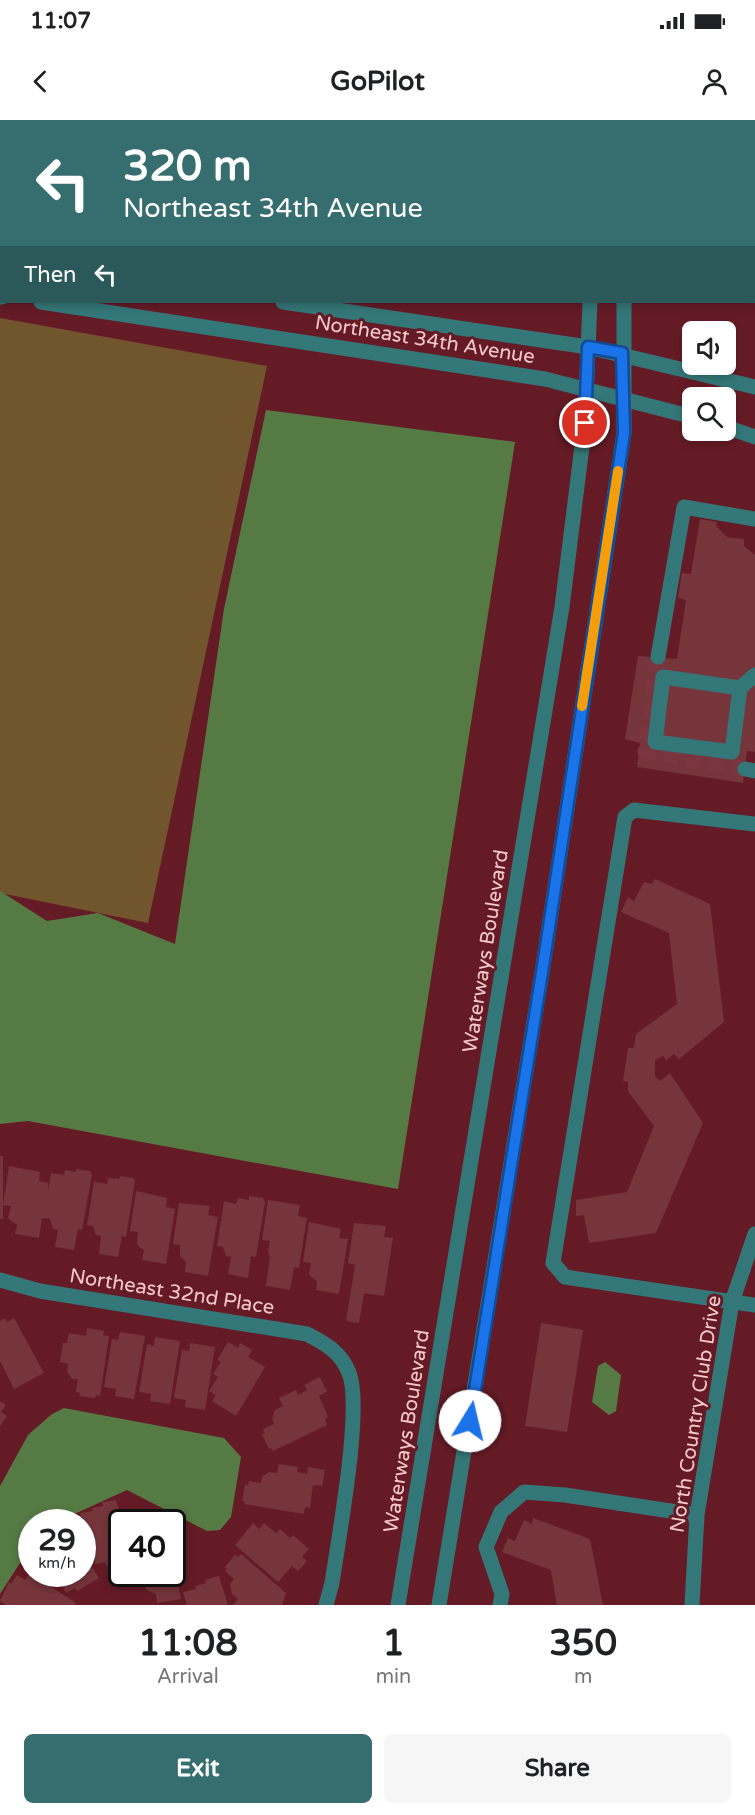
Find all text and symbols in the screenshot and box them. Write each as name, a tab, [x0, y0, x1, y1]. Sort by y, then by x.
text: 11:07	[30, 8, 91, 34]
icon: back	[24, 65, 57, 98]
text: GoPilot	[330, 65, 425, 98]
icon: person	[698, 65, 731, 98]
text: 320 m	[123, 141, 252, 192]
icon: left	[24, 144, 102, 222]
text: Northeast 34th Avenue	[123, 192, 423, 225]
icon: left	[89, 258, 122, 291]
text: Then	[24, 262, 77, 288]
street label: Northeast 34th Avenue	[313, 311, 536, 369]
map controls	[682, 321, 736, 441]
button: sound	[682, 321, 736, 375]
button: search	[682, 387, 736, 441]
pin	[559, 397, 610, 448]
icon: arrive	[568, 406, 601, 439]
street label: Waterways Boulevard	[458, 848, 514, 1054]
street label: Northeast 32nd Place	[68, 1264, 276, 1320]
street label: North Country Club Drive	[665, 1294, 727, 1534]
street label: Waterways Boulevard	[379, 1328, 435, 1534]
position arrow	[438, 1389, 502, 1453]
speed limit sign: 40	[108, 1509, 186, 1587]
text: 29	[38, 1522, 76, 1559]
text: km/h	[38, 1554, 76, 1572]
text: 11:08	[138, 1622, 238, 1665]
text: 1	[382, 1622, 405, 1665]
text: 350	[549, 1622, 617, 1665]
text: Arrival	[157, 1665, 219, 1689]
text: min	[376, 1665, 411, 1689]
text: m	[574, 1665, 592, 1689]
button: Exit	[24, 1734, 372, 1803]
button: Share	[384, 1734, 731, 1803]

